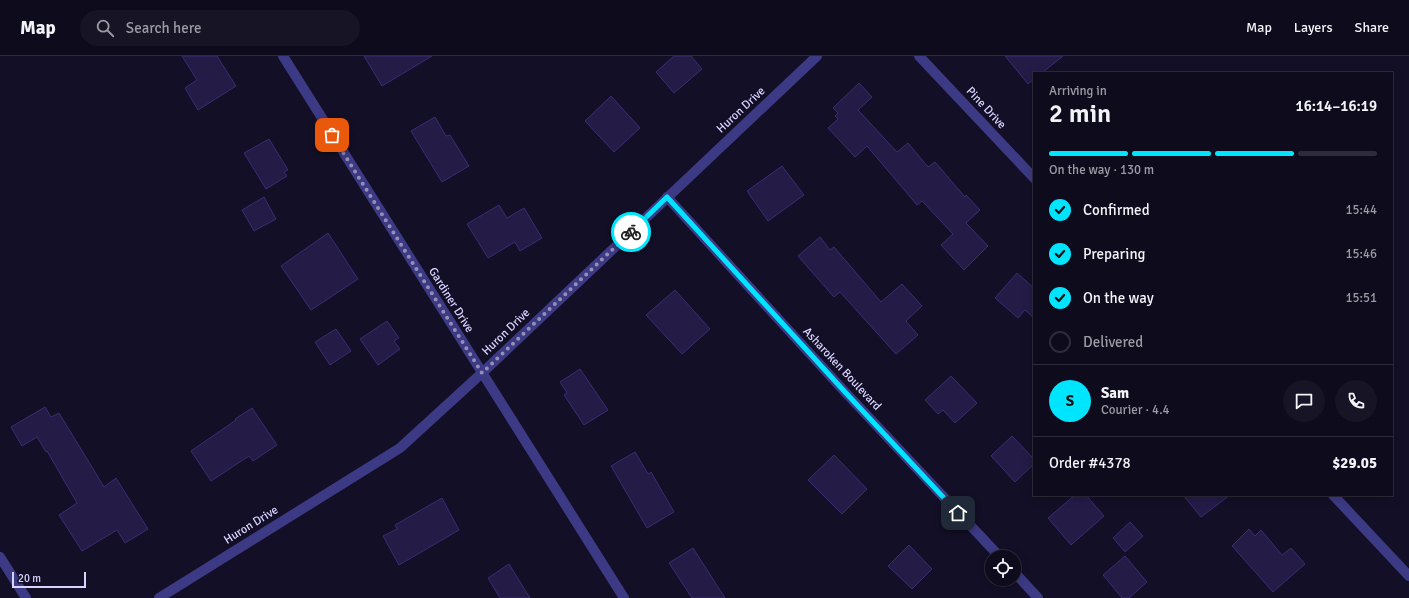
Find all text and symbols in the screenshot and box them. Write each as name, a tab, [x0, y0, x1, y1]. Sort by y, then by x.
search box	[80, 10, 360, 46]
text: Map	[20, 16, 56, 40]
icon: search	[94, 17, 116, 39]
text: Search here	[126, 19, 201, 37]
text: Map	[1246, 19, 1272, 36]
text: Layers	[1294, 19, 1333, 36]
text: Share	[1355, 19, 1389, 36]
text: Arriving in	[1049, 83, 1107, 99]
street label: Huron Drive	[714, 84, 768, 136]
street label: Pine Drive	[963, 84, 1009, 132]
text: 16:14–16:19	[1296, 97, 1377, 115]
text: 2 min	[1049, 98, 1111, 130]
pin	[315, 118, 349, 152]
icon: bag	[321, 124, 343, 146]
text: On the way · 130 m	[1049, 162, 1154, 178]
icon: check	[1049, 199, 1071, 221]
text: Confirmed	[1083, 201, 1150, 219]
text: 15:44	[1345, 202, 1377, 218]
courier	[611, 212, 651, 252]
icon: bike	[620, 221, 642, 243]
icon: check	[1049, 243, 1071, 265]
text: Preparing	[1083, 245, 1146, 263]
text: 15:46	[1345, 246, 1377, 262]
street label: Gardiner Drive	[425, 265, 477, 335]
icon: check	[1049, 287, 1071, 309]
text: On the way	[1083, 289, 1154, 307]
text: 15:51	[1345, 290, 1377, 306]
street label: Huron Drive	[479, 305, 533, 359]
street label: Asharoken Boulevard	[800, 324, 884, 414]
text: Delivered	[1083, 333, 1143, 351]
button: chat	[1283, 380, 1325, 422]
button: phone	[1335, 380, 1377, 422]
text: Sam	[1101, 384, 1129, 402]
text: S	[1066, 392, 1074, 410]
text: Courier · 4.4	[1101, 402, 1170, 418]
text: Order #4378	[1049, 454, 1131, 472]
text: $29.05	[1332, 454, 1377, 472]
pin	[941, 496, 975, 530]
street label: Huron Drive	[221, 502, 281, 548]
icon: home	[947, 502, 969, 524]
map controls	[985, 550, 1021, 586]
button: locate	[985, 550, 1021, 586]
scale bar	[12, 570, 86, 589]
text: 20 m	[18, 572, 41, 585]

